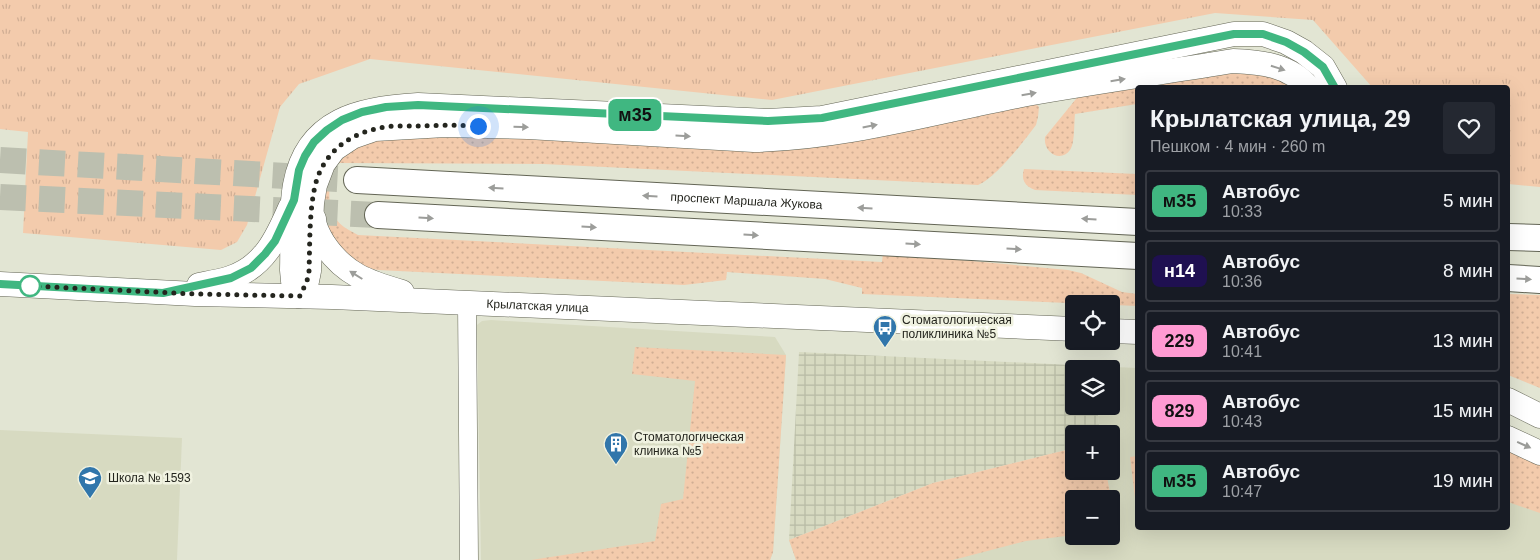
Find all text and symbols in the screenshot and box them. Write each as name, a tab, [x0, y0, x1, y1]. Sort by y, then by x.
one-way arrow	[1271, 64, 1286, 72]
one-way arrow	[1110, 75, 1126, 83]
one-way arrow	[1021, 90, 1037, 98]
line badge: м35	[606, 99, 664, 131]
button: heart	[1443, 102, 1495, 154]
text: м35	[618, 105, 652, 125]
text: Крылатская улица, 29	[1150, 105, 1411, 132]
your location	[466, 114, 491, 139]
one-way arrow	[862, 122, 877, 130]
one-way arrow	[513, 123, 529, 131]
one-way arrow	[676, 133, 692, 141]
text: Пешком · 4 мин · 260 m	[1150, 138, 1325, 155]
text: Автобус	[1222, 181, 1300, 202]
one-way arrow	[488, 183, 504, 191]
street label: проспект Маршала Жукова	[670, 190, 823, 212]
text: 5 мин	[1443, 190, 1493, 211]
text: м35	[1163, 191, 1196, 211]
one-way arrow	[642, 192, 658, 200]
text: 10:33	[1222, 203, 1262, 220]
one-way arrow	[857, 204, 873, 212]
one-way arrow	[419, 214, 435, 222]
one-way arrow	[1081, 215, 1097, 223]
one-way arrow	[581, 223, 597, 231]
one-way arrow	[743, 232, 759, 240]
one-way arrow	[905, 240, 921, 248]
one-way arrow	[1006, 246, 1022, 254]
text: Автобус	[1222, 251, 1300, 272]
text: 8 мин	[1443, 260, 1493, 281]
text: н14	[1164, 261, 1195, 281]
one-way arrow	[349, 270, 363, 279]
text: 10:36	[1222, 273, 1262, 290]
unlabelled marker	[19, 275, 41, 297]
one-way arrow	[1516, 276, 1532, 284]
map controls	[1065, 295, 1120, 545]
button: locate	[1065, 295, 1120, 350]
street label: Крылатская улица	[486, 297, 589, 315]
place label: Стоматологическая поликлиника №5	[902, 313, 1012, 341]
bus stop icon: Стоматологическая поликлиника №5	[872, 314, 898, 348]
text: Автобус	[1222, 321, 1300, 342]
text: 13 мин	[1432, 330, 1493, 351]
text: 229	[1164, 331, 1195, 351]
text: 10:41	[1222, 343, 1262, 360]
button: layers	[1065, 360, 1120, 415]
text: Автобус	[1222, 391, 1300, 412]
text: 15 мин	[1432, 400, 1493, 421]
text: 829	[1164, 401, 1195, 421]
text: 10:43	[1222, 413, 1262, 430]
button: +	[1065, 425, 1120, 480]
place label: Стоматологическая клиника №5	[634, 430, 744, 458]
building icon: Стоматологическая клиника №5	[603, 431, 629, 465]
one-way arrow	[1517, 442, 1531, 450]
text: Автобус	[1222, 461, 1300, 482]
school or university icon: Школа № 1593	[77, 465, 103, 499]
text: 19 мин	[1432, 470, 1493, 491]
place label: Школа № 1593	[108, 471, 191, 485]
text: м35	[1163, 471, 1196, 491]
text: 10:47	[1222, 483, 1262, 500]
button: −	[1065, 490, 1120, 545]

